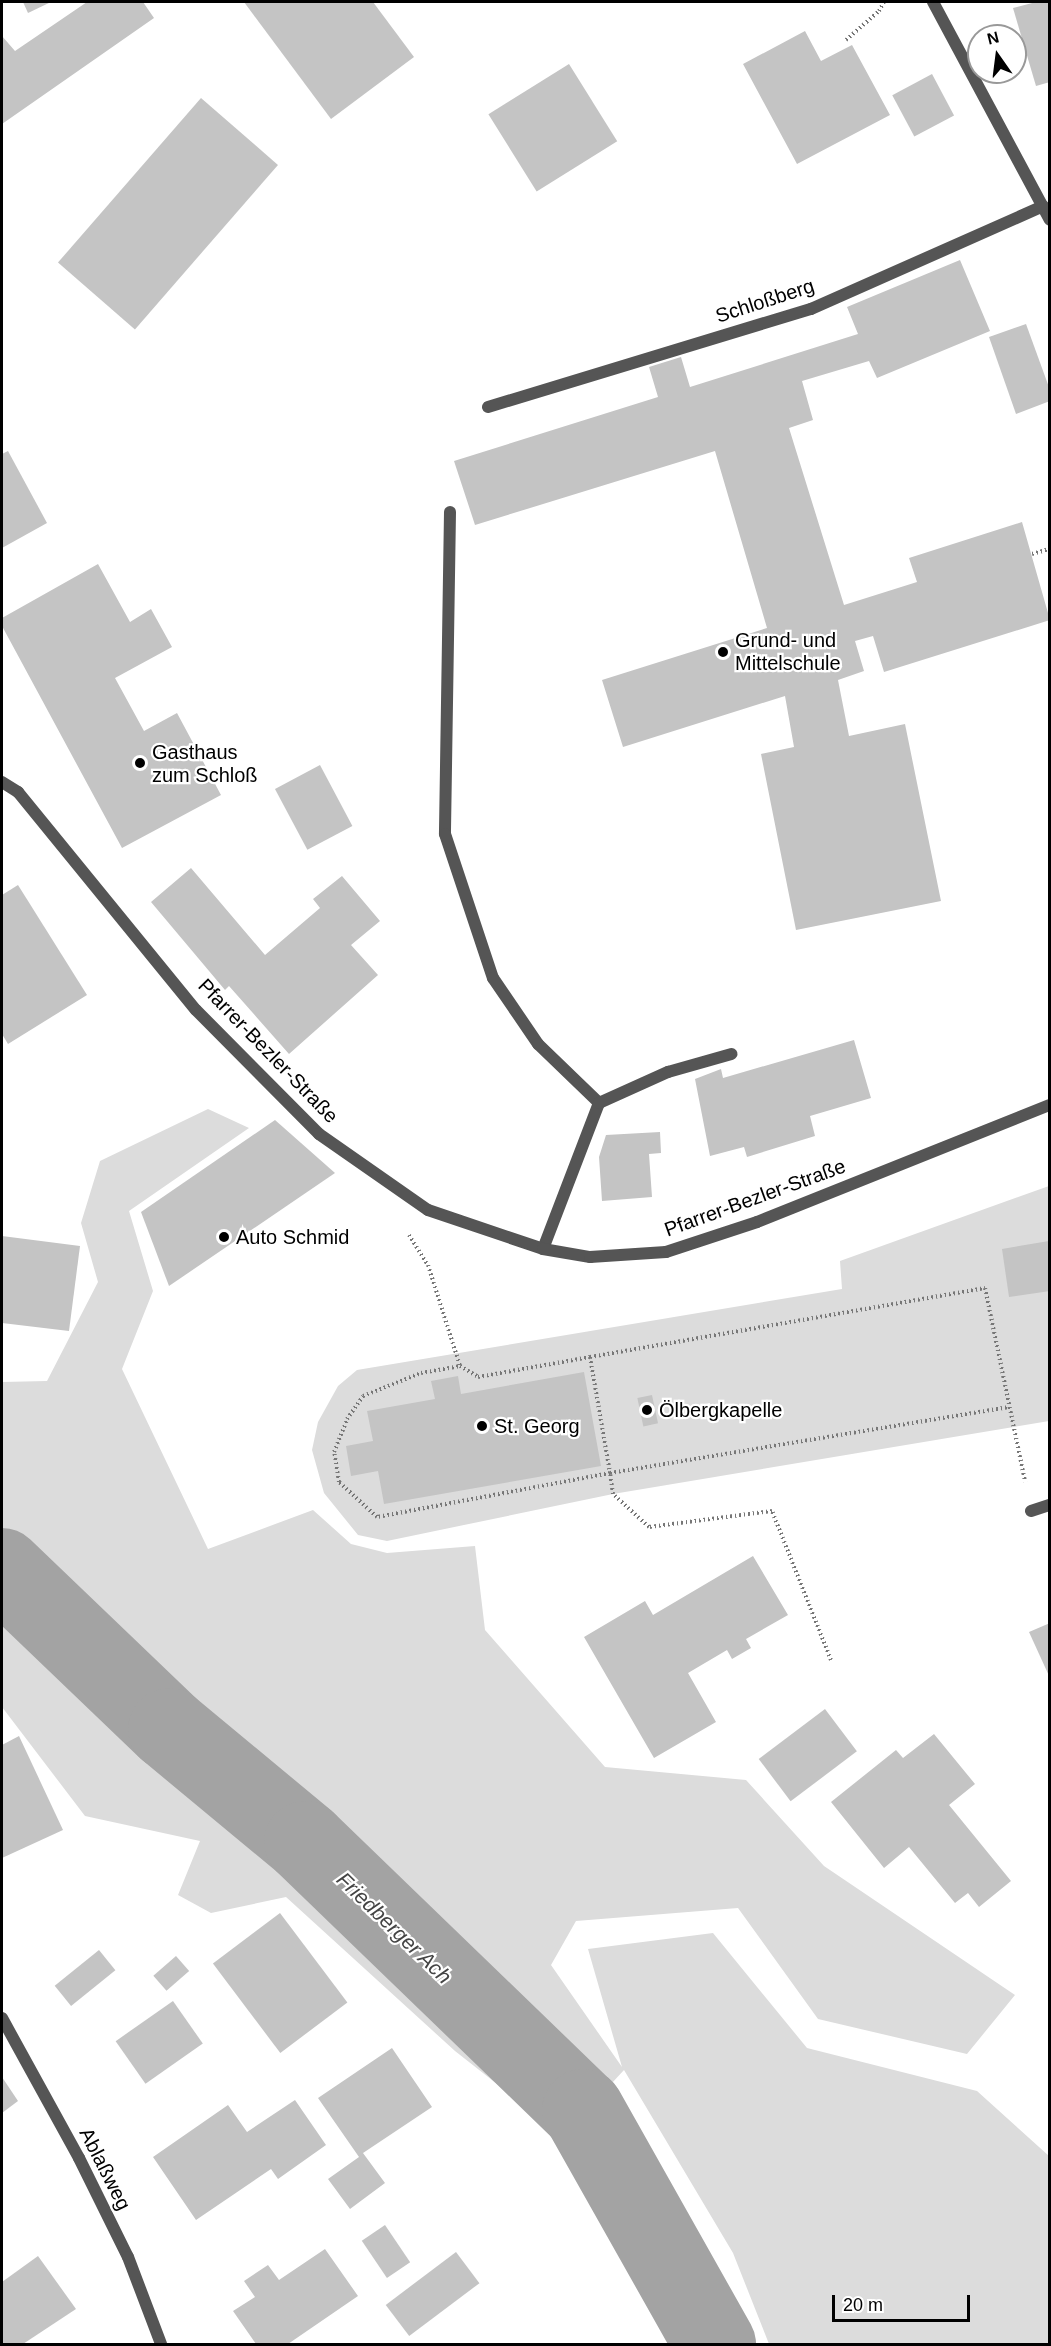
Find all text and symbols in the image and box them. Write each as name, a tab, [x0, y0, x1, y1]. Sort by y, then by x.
north arrow	[967, 24, 1027, 84]
text: N	[985, 28, 1001, 48]
street label: Schloßberg	[713, 274, 817, 328]
place label: Grund- und Mittelschule	[735, 628, 841, 675]
marker: Grund- und Mittelschule	[716, 645, 730, 659]
place label: Gasthaus zum Schloß	[152, 740, 258, 787]
marker: Gasthaus zum Schloß	[133, 756, 147, 770]
street label: Pfarrer-Bezler-Straße	[193, 974, 343, 1128]
street label: Pfarrer-Bezler-Straße	[661, 1154, 849, 1242]
place label: Auto Schmid	[236, 1225, 349, 1249]
marker: Auto Schmid	[217, 1230, 231, 1244]
place label: Ölbergkapelle	[659, 1398, 782, 1422]
marker: Ölbergkapelle	[640, 1403, 654, 1417]
place label: St. Georg	[494, 1414, 580, 1438]
marker: St. Georg	[475, 1419, 489, 1433]
water label: Friedberger Ach	[331, 1867, 457, 1989]
street label: Ablaßweg	[74, 2124, 136, 2214]
scale bar	[835, 2283, 973, 2321]
text: 20 m	[843, 2295, 883, 2315]

